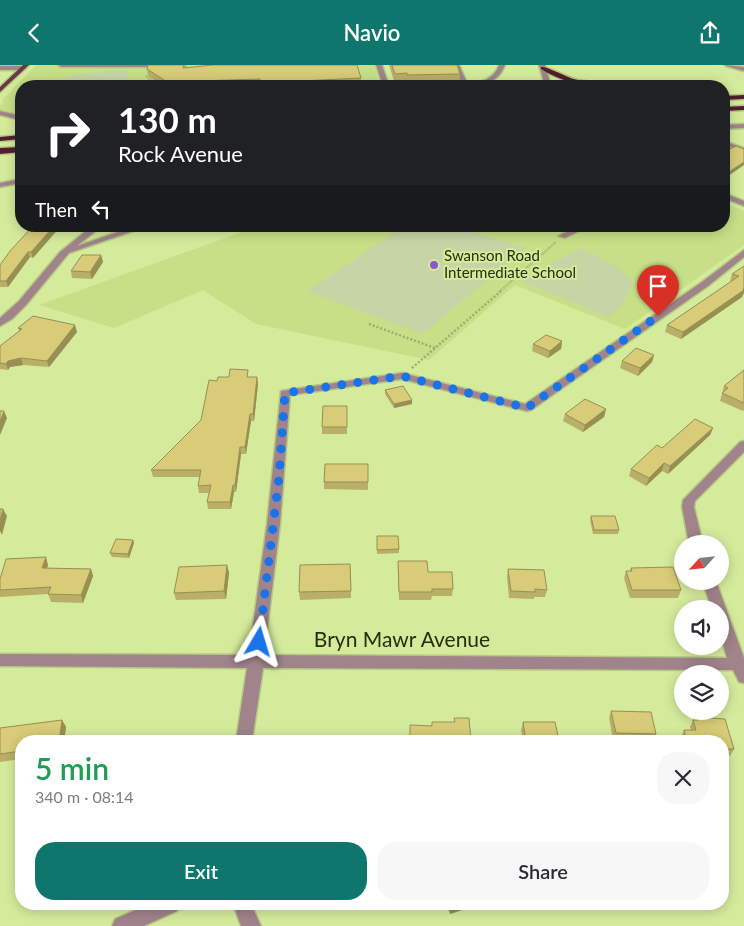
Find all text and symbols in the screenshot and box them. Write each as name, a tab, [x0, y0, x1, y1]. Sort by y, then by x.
icon: back	[20, 19, 48, 47]
text: Navio	[344, 19, 400, 46]
icon: share	[696, 19, 724, 47]
text: 130 m	[118, 98, 217, 140]
icon: right	[35, 100, 100, 165]
text: Rock Avenue	[118, 140, 243, 167]
icon: left	[87, 195, 115, 223]
text: Then	[35, 198, 77, 221]
place label: Swanson Road Intermediate School	[444, 246, 576, 281]
marker: Swanson Road Intermediate School	[428, 259, 440, 271]
pin	[637, 265, 679, 316]
icon: arrive	[644, 272, 672, 300]
north arrow	[674, 535, 729, 590]
map controls	[674, 535, 729, 720]
button: sound	[674, 600, 729, 655]
position arrow	[232, 615, 284, 667]
street label: Bryn Mawr Avenue	[314, 626, 490, 651]
button: layers	[674, 665, 729, 720]
text: 5 min	[35, 750, 109, 786]
button: close	[657, 752, 709, 804]
text: 340 m · 08:14	[35, 787, 134, 806]
button: Exit	[35, 842, 367, 900]
button: Share	[377, 842, 709, 900]

